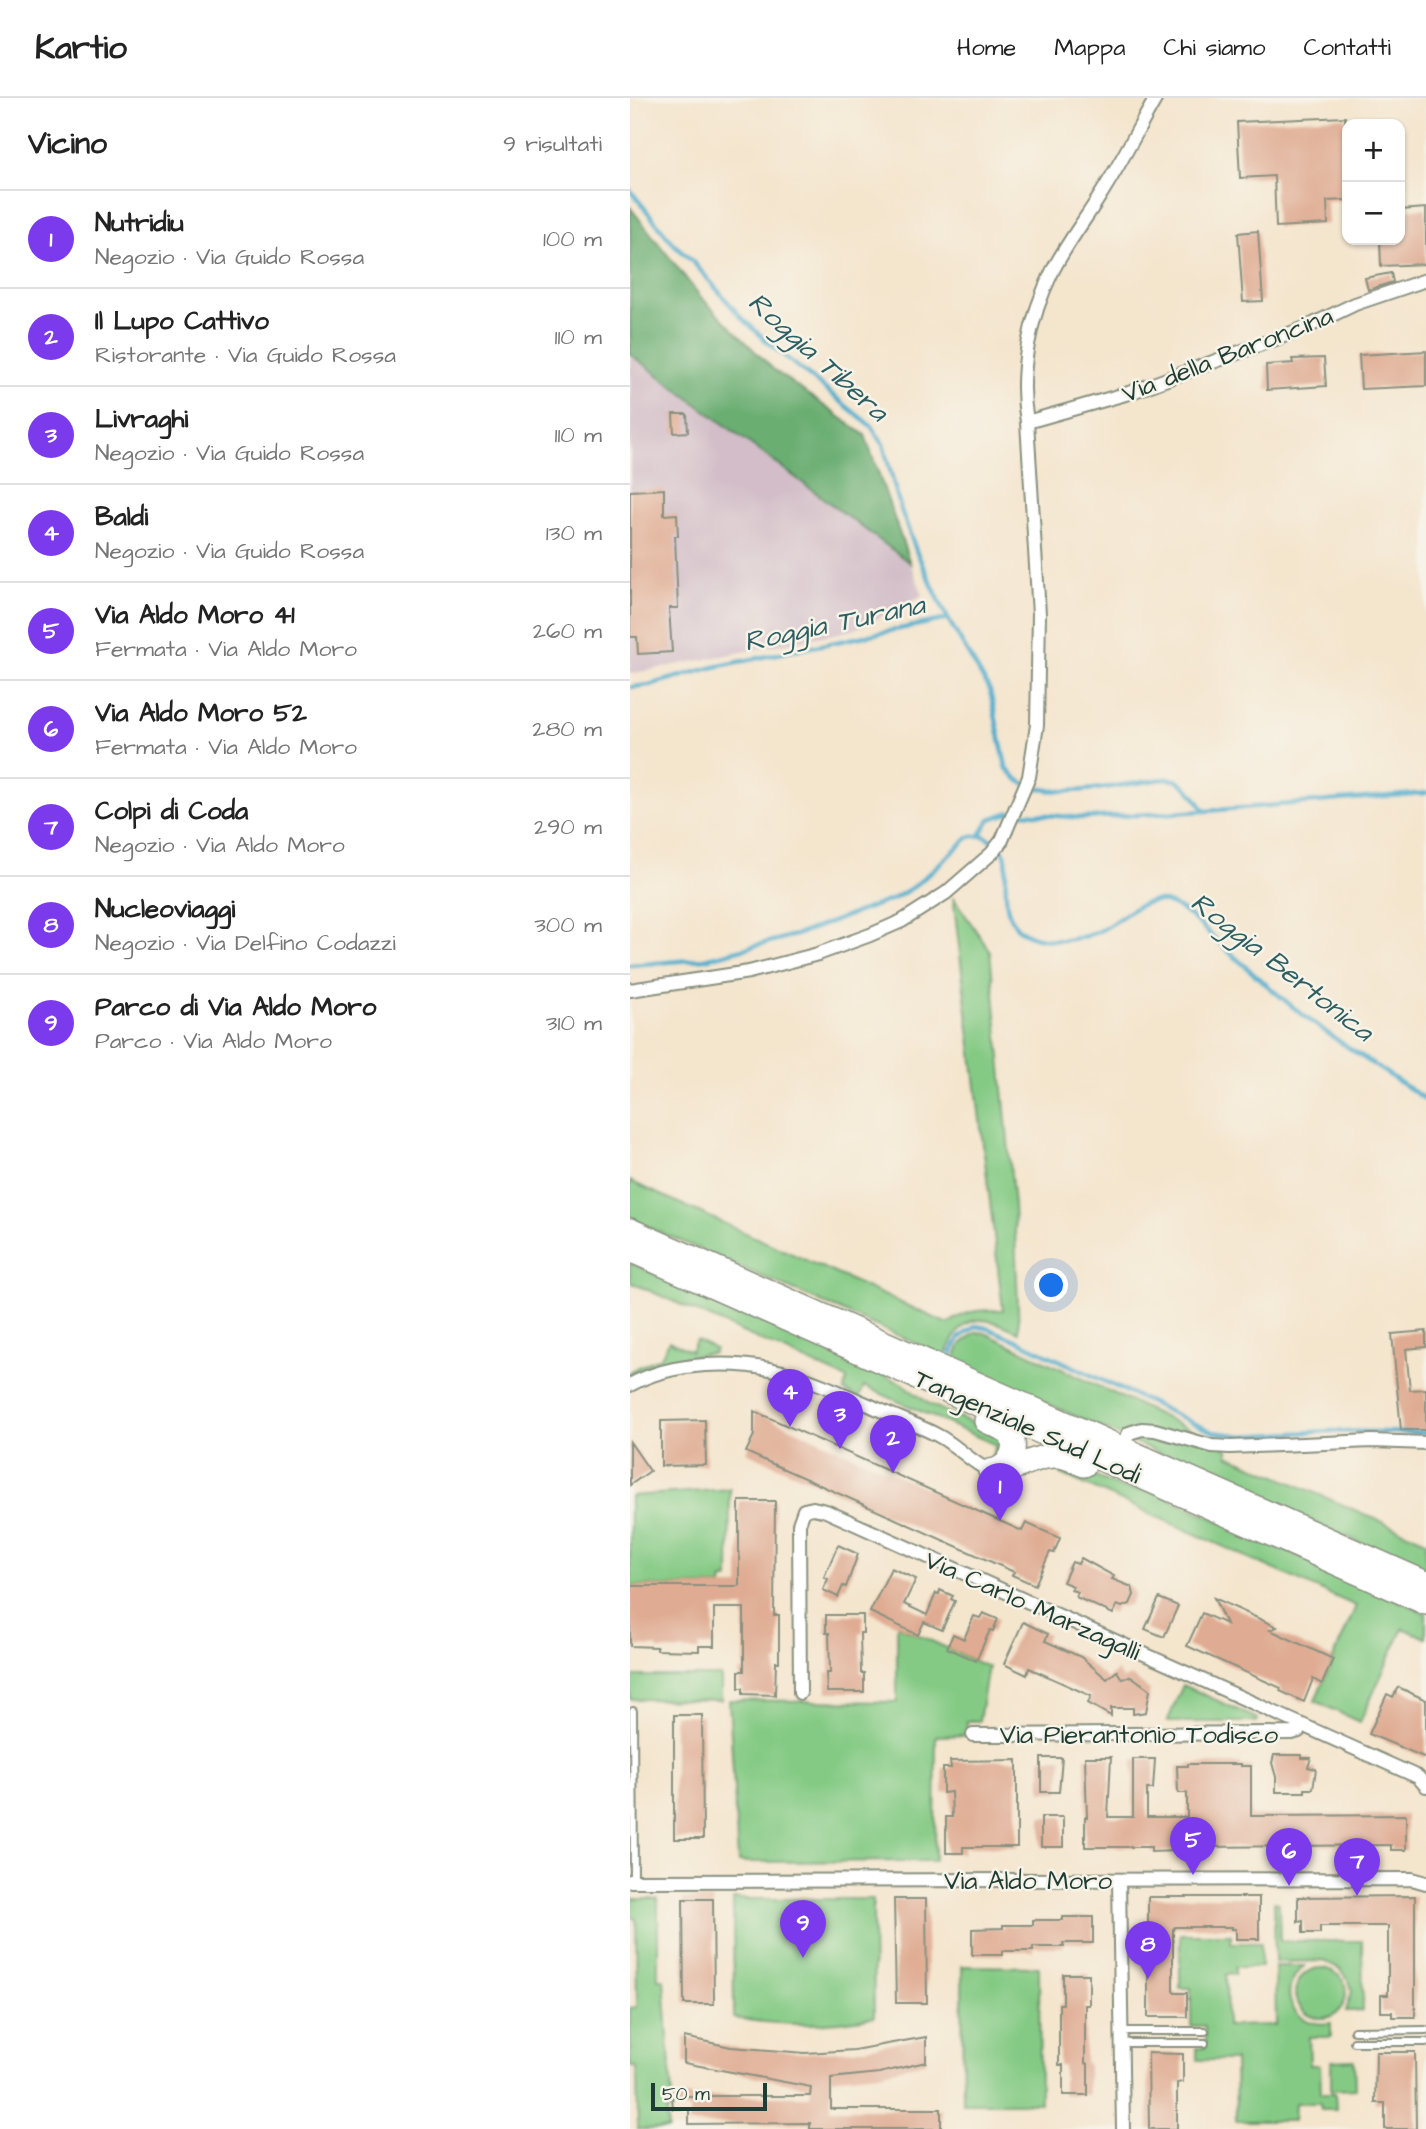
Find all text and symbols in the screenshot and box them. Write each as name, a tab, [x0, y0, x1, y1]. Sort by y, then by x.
text: Kartio	[35, 25, 127, 71]
text: Home	[957, 31, 1016, 65]
text: Mappa	[1054, 31, 1125, 65]
text: Chi siamo	[1163, 31, 1266, 65]
text: Contatti	[1304, 31, 1391, 65]
map controls	[1342, 119, 1405, 245]
button: +	[1342, 119, 1405, 182]
text: Vicino	[28, 123, 107, 165]
text: 9 risultati	[503, 128, 602, 160]
button: −	[1342, 182, 1405, 245]
text: Nutridiu	[95, 205, 184, 241]
text: 1	[50, 223, 52, 255]
text: 100 m	[543, 223, 602, 255]
text: Negozio · Via Guido Rossa	[95, 241, 364, 273]
water label: Roggia Tibera	[739, 284, 898, 433]
street label: Via della Baroncina	[1117, 298, 1338, 412]
text: Il Lupo Cattivo	[95, 303, 269, 339]
text: 2	[44, 321, 58, 353]
text: 110 m	[554, 321, 602, 353]
text: Ristorante · Via Guido Rossa	[95, 339, 396, 371]
text: Livraghi	[95, 401, 188, 437]
text: 3	[45, 419, 57, 451]
text: 110 m	[554, 419, 602, 451]
text: Negozio · Via Guido Rossa	[95, 437, 364, 469]
text: Baldi	[95, 499, 148, 535]
text: 4	[43, 517, 59, 549]
text: 130 m	[546, 517, 602, 549]
text: Negozio · Via Guido Rossa	[95, 535, 364, 567]
water label: Roggia Turana	[740, 585, 930, 663]
text: Via Aldo Moro 41	[95, 597, 295, 633]
text: 5	[43, 615, 59, 647]
text: 260 m	[533, 615, 602, 647]
text: Fermata · Via Aldo Moro	[95, 633, 357, 665]
text: Via Aldo Moro 52	[95, 695, 307, 731]
text: 6	[44, 713, 58, 745]
text: 280 m	[532, 713, 602, 745]
text: Fermata · Via Aldo Moro	[95, 731, 357, 763]
text: Colpi di Coda	[95, 793, 248, 829]
text: 7	[44, 811, 58, 843]
text: 290 m	[534, 811, 602, 843]
text: Negozio · Via Aldo Moro	[95, 829, 345, 861]
water label: Roggia Bertonica	[1182, 883, 1383, 1053]
text: Nucleoviaggi	[95, 891, 235, 927]
text: 8	[44, 909, 58, 941]
text: 300 m	[534, 909, 602, 941]
text: Negozio · Via Delfino Codazzi	[95, 927, 396, 959]
text: Parco di Via Aldo Moro	[95, 989, 376, 1025]
text: 9	[44, 1007, 58, 1039]
text: 310 m	[546, 1007, 602, 1039]
text: Parco · Via Aldo Moro	[95, 1025, 332, 1057]
your location	[1034, 1268, 1068, 1302]
street label: Tangenziale Sud Lodi	[908, 1361, 1147, 1495]
pin: 4	[767, 1369, 813, 1427]
pin: 3	[817, 1391, 863, 1449]
pin: 2	[870, 1415, 916, 1473]
pin: 1	[977, 1463, 1023, 1521]
street label: Via Carlo Marzagalli	[918, 1542, 1146, 1672]
street label: Via Pierantonio Todisco	[1000, 1717, 1279, 1753]
pin: 5	[1170, 1817, 1216, 1875]
pin: 6	[1266, 1828, 1312, 1886]
pin: 7	[1334, 1838, 1380, 1896]
street label: Via Aldo Moro	[944, 1863, 1112, 1899]
pin: 9	[780, 1900, 826, 1958]
pin: 8	[1125, 1921, 1171, 1979]
scale bar	[651, 2080, 766, 2112]
text: 50 m	[662, 2081, 710, 2108]

